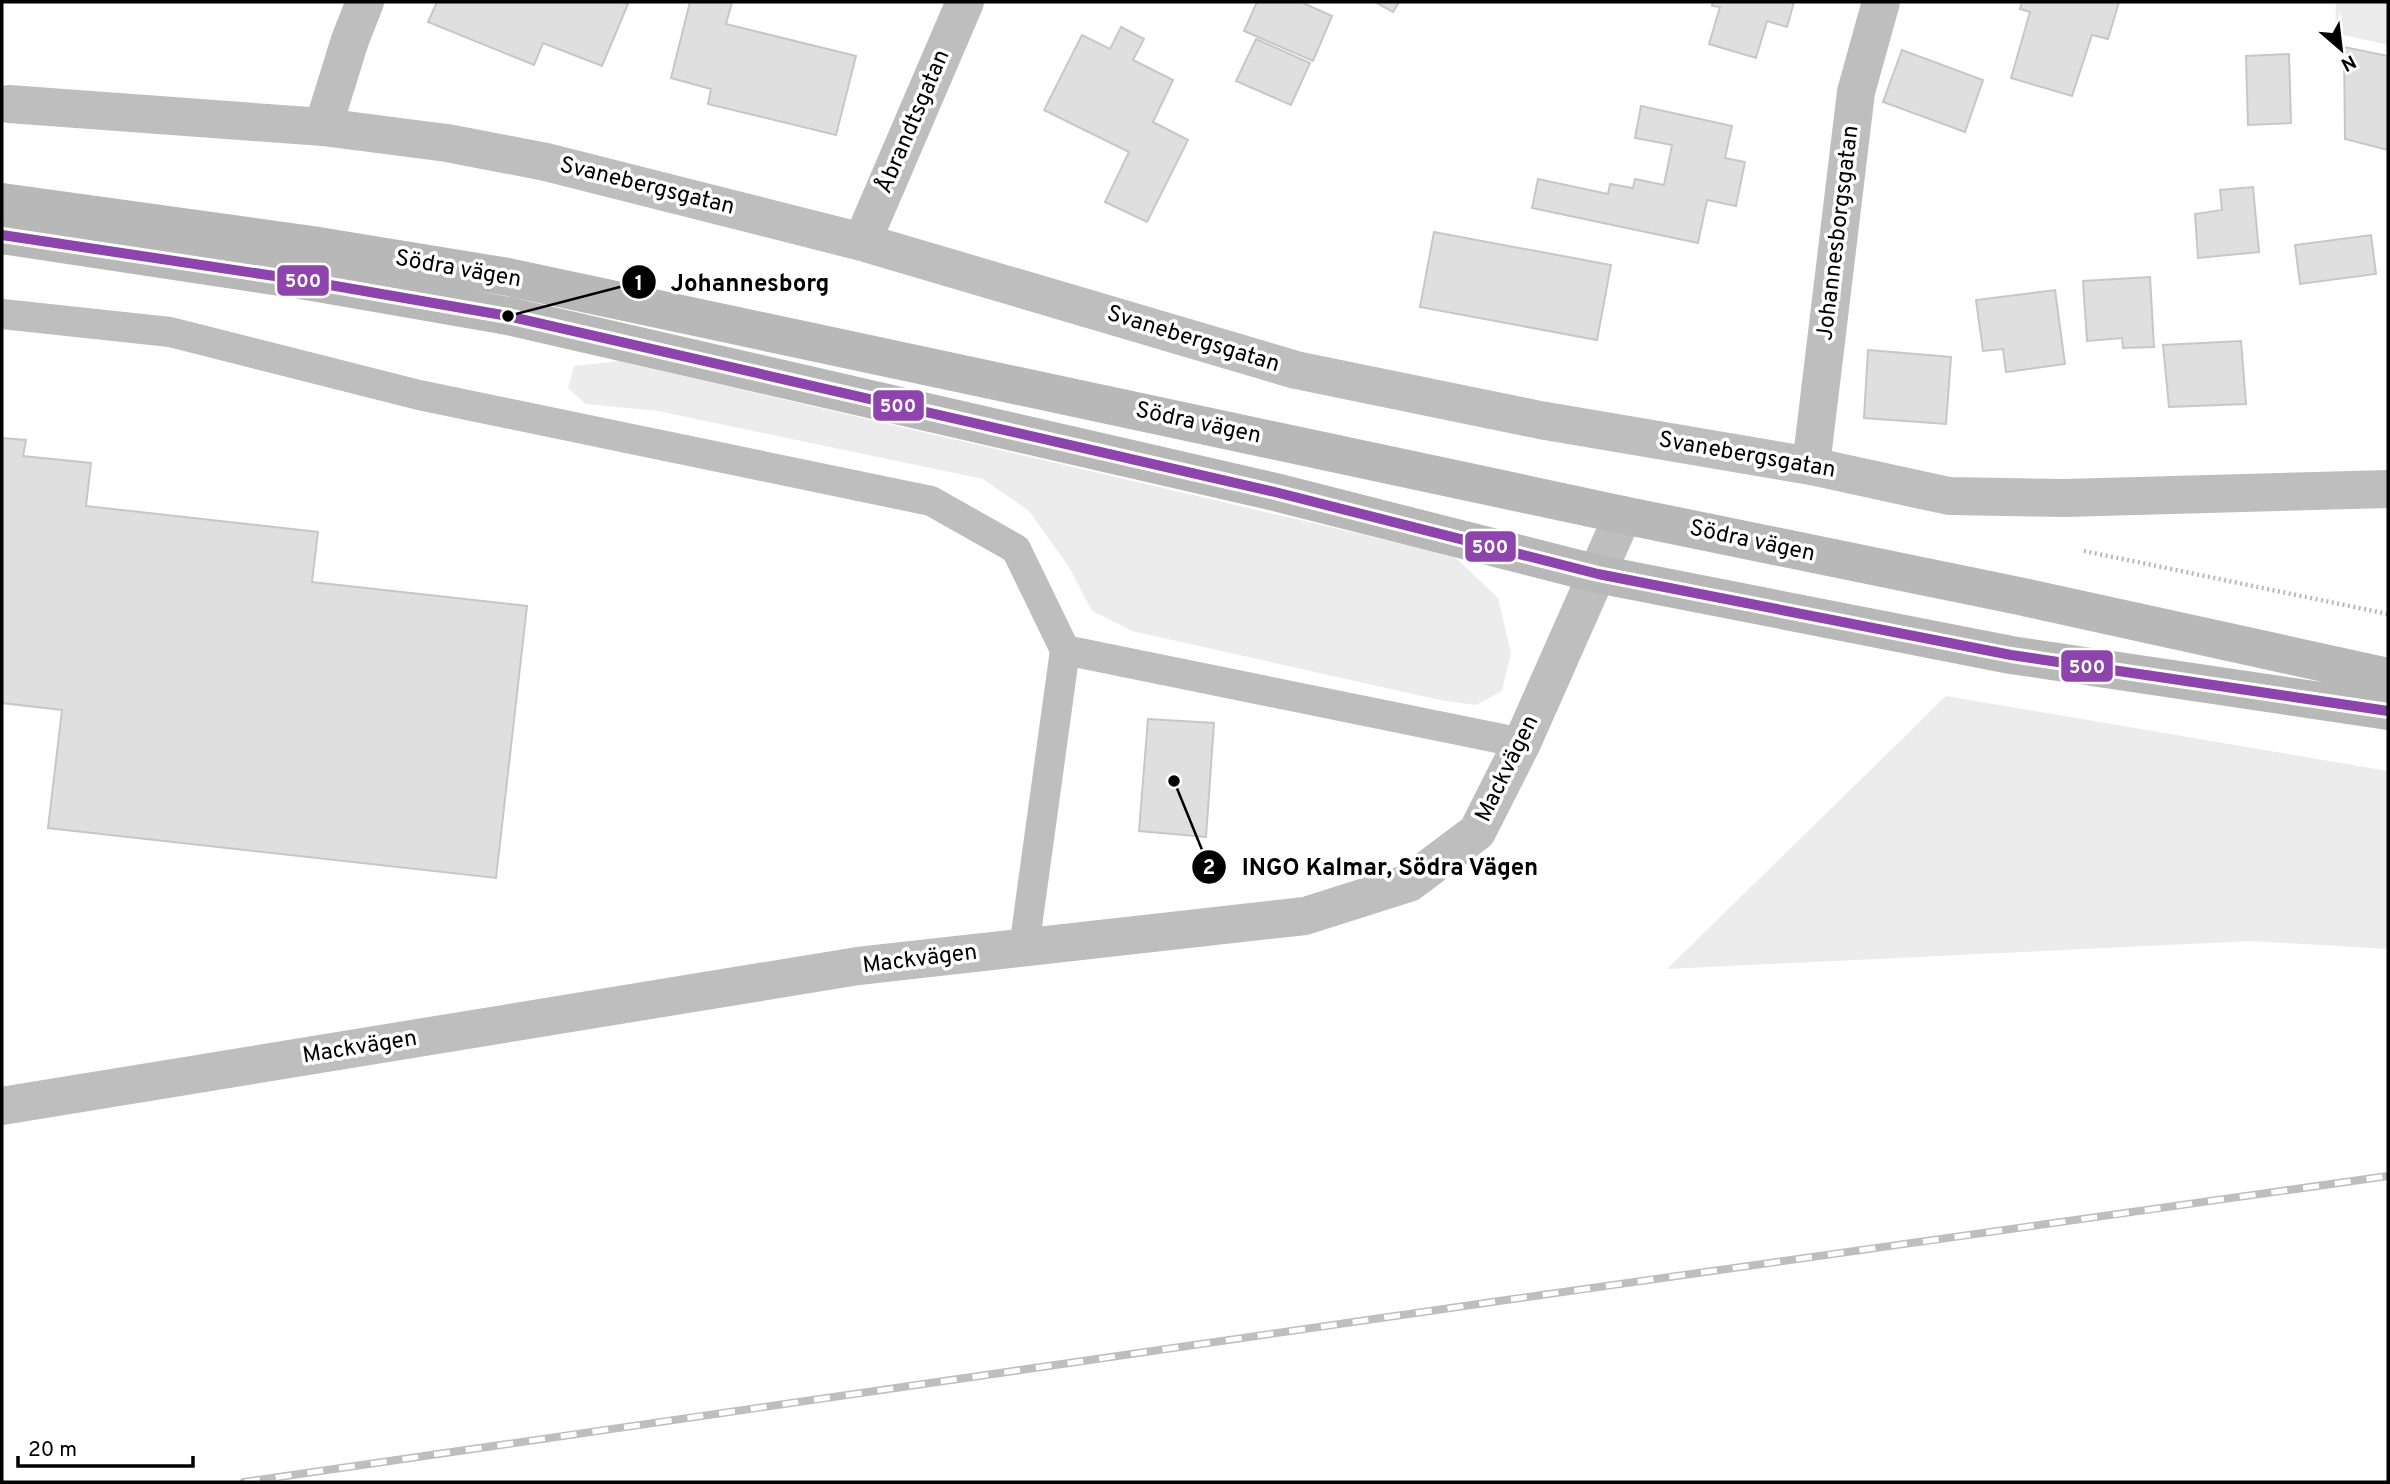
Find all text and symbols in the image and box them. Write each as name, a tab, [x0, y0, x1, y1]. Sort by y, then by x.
north arrow	[2306, 14, 2376, 84]
street label: Åbrandtsgatan	[870, 45, 957, 198]
text: N	[2336, 48, 2360, 76]
street label: Johannesborgsgatan	[1811, 124, 1867, 342]
street label: Svanebergsgatan	[557, 151, 737, 223]
street label: Södra vägen	[393, 245, 523, 295]
callout: Johannesborg	[622, 260, 844, 305]
line badge: 500	[276, 264, 330, 297]
text: 500	[285, 270, 321, 294]
text: Johannesborg	[671, 270, 829, 300]
text: 1	[635, 271, 643, 298]
street label: Svanebergsgatan	[1103, 300, 1283, 380]
line badge: 500	[872, 389, 925, 422]
text: 500	[880, 395, 916, 419]
street label: Södra vägen	[1133, 397, 1263, 451]
street label: Svanebergsgatan	[1656, 426, 1838, 486]
street label: Södra vägen	[1687, 515, 1817, 569]
line badge: 500	[1464, 530, 1517, 563]
text: 500	[1472, 536, 1508, 560]
line badge: 500	[2060, 649, 2114, 683]
text: 500	[2069, 656, 2105, 680]
street label: Mackvägen	[1470, 711, 1546, 827]
callout: INGO Kalmar, Södra Vägen	[1192, 844, 1552, 889]
text: INGO Kalmar, Södra Vägen	[1242, 854, 1538, 884]
text: 2	[1203, 855, 1215, 882]
street label: Mackvägen	[861, 939, 979, 981]
street label: Mackvägen	[301, 1025, 419, 1071]
scale bar	[18, 1424, 192, 1468]
text: 20 m	[28, 1437, 77, 1464]

